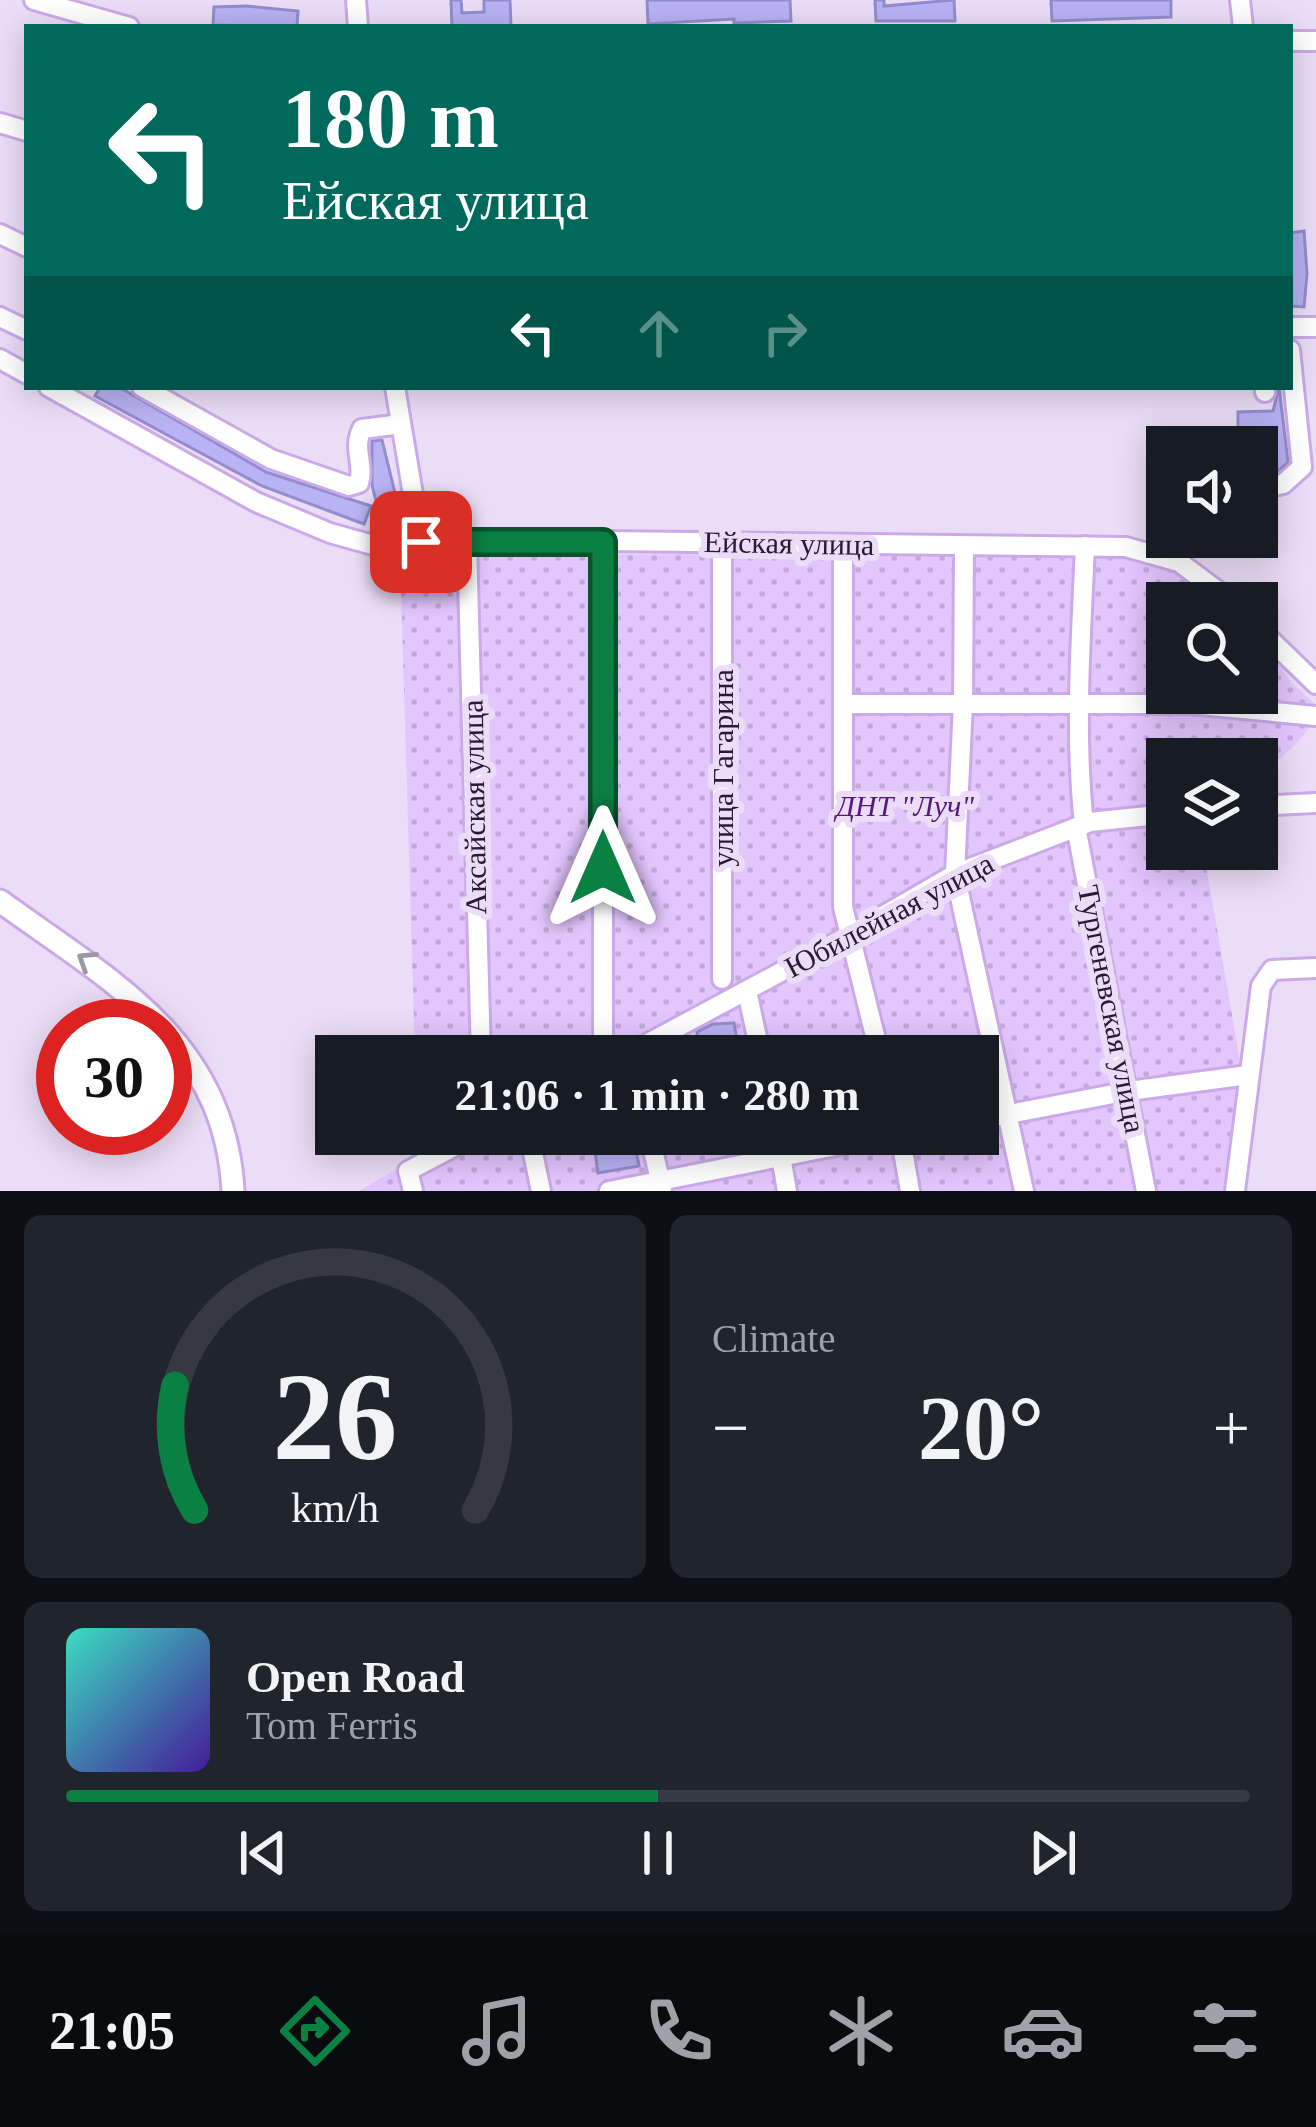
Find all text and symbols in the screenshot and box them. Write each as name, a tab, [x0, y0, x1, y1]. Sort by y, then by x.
icon: left	[84, 72, 240, 228]
text: 180 m	[282, 72, 499, 165]
text: Ейская улица	[282, 171, 589, 231]
icon: left	[500, 300, 566, 366]
icon: ahead	[626, 300, 692, 366]
icon: right	[752, 300, 818, 366]
map controls	[1146, 426, 1278, 870]
button: sound	[1146, 426, 1278, 558]
pin	[370, 491, 472, 593]
icon: arrive	[388, 509, 454, 575]
street label: Ейская улица	[703, 525, 875, 561]
button: search	[1146, 582, 1278, 714]
street label: улица Гагарина	[706, 669, 739, 867]
street label: Аксайская улица	[456, 699, 492, 915]
button: layers	[1146, 738, 1278, 870]
park label: ДНТ "Луч"	[833, 789, 974, 822]
position arrow	[540, 805, 666, 931]
street label: Юбилейная улица	[779, 846, 999, 984]
street label: Тургеневская улица	[1072, 882, 1152, 1136]
one-way arrow	[77, 952, 99, 975]
speed limit sign: 30	[36, 999, 192, 1155]
text: 21:06 · 1 min · 280 m	[455, 1070, 860, 1120]
text: Climate	[712, 1317, 835, 1360]
text: 26	[273, 1348, 397, 1486]
text: 20°	[918, 1379, 1044, 1478]
text: −	[712, 1391, 749, 1464]
text: +	[1213, 1391, 1250, 1464]
text: km/h	[291, 1483, 379, 1530]
text: Open Road	[246, 1652, 465, 1702]
text: Tom Ferris	[246, 1704, 418, 1747]
icon: previous	[230, 1820, 296, 1886]
icon: pause	[625, 1820, 691, 1886]
icon: next	[1020, 1820, 1086, 1886]
icon: directions	[273, 1989, 357, 2073]
icon: music	[455, 1989, 539, 2073]
icon: phone	[637, 1989, 721, 2073]
icon: climate	[819, 1989, 903, 2073]
icon: car	[1001, 1989, 1085, 2073]
icon: filters	[1183, 1989, 1267, 2073]
text: 21:05	[49, 2001, 175, 2061]

